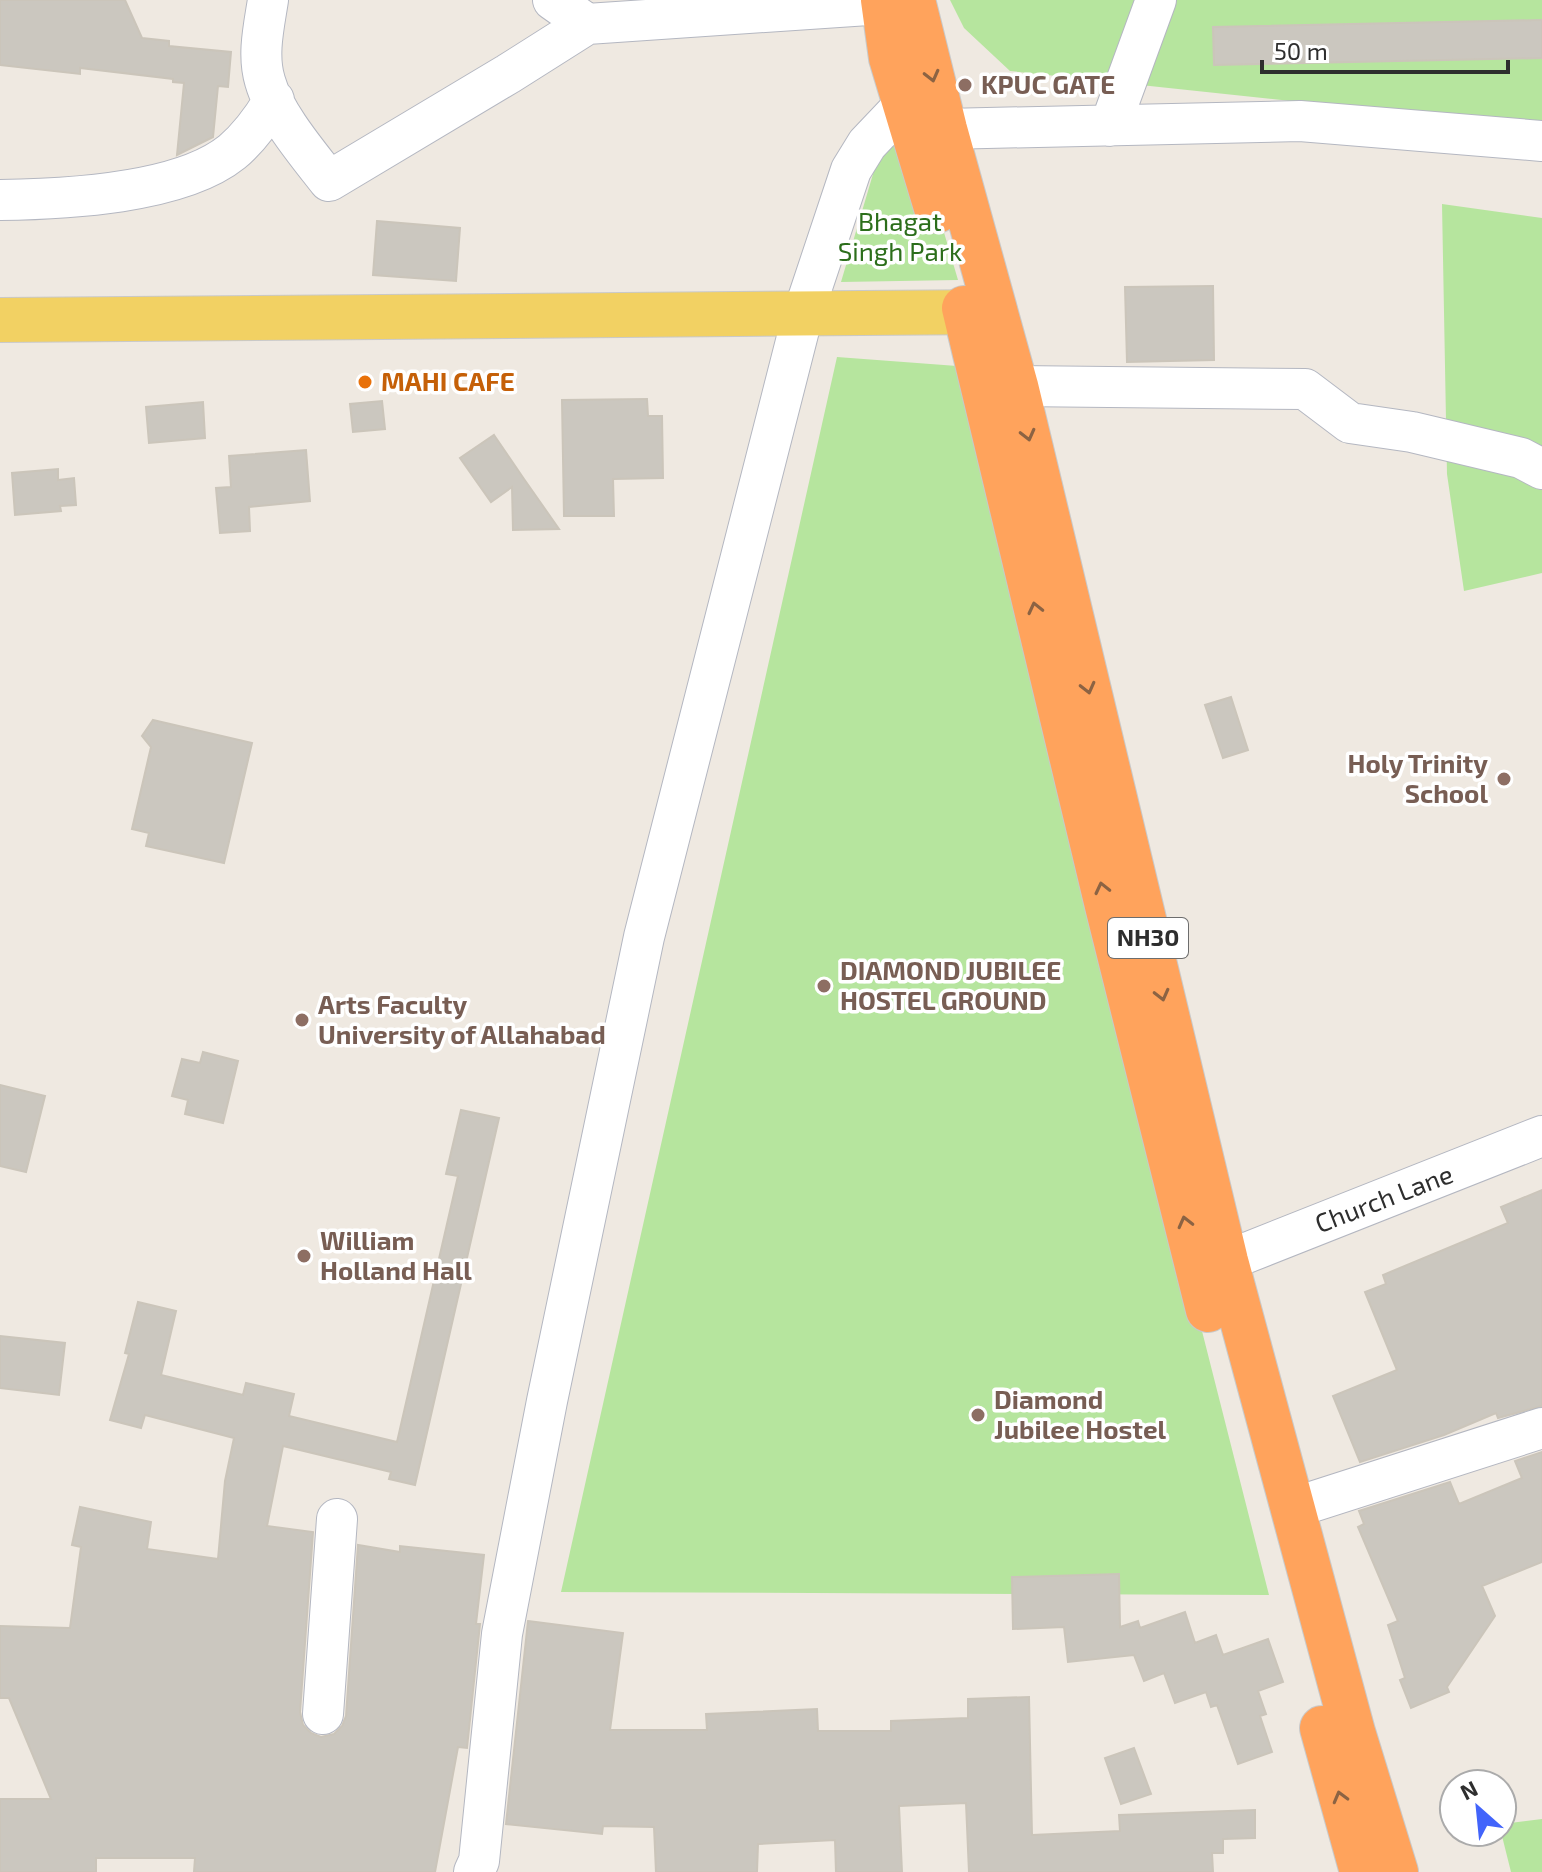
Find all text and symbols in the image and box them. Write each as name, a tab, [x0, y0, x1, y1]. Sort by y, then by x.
scale bar	[1262, 24, 1508, 74]
text: 50 m	[1274, 36, 1328, 65]
one-way arrow	[922, 68, 939, 82]
place label: KPUC GATE	[981, 68, 1115, 99]
marker: KPUC GATE	[956, 76, 974, 94]
park label: Bhagat Singh Park	[838, 205, 962, 266]
place label: MAHI CAFE	[381, 365, 515, 396]
marker: MAHI CAFE	[356, 373, 374, 391]
one-way arrow	[1018, 428, 1035, 442]
one-way arrow	[1028, 601, 1045, 615]
one-way arrow	[1079, 681, 1096, 694]
place label: Holy Trinity School	[1347, 747, 1488, 808]
marker: Holy Trinity School	[1495, 770, 1513, 788]
one-way arrow	[1095, 881, 1112, 895]
road number: NH30	[1108, 918, 1188, 958]
place label: DIAMOND JUBILEE HOSTEL GROUND	[840, 954, 1061, 1015]
marker: DIAMOND JUBILEE HOSTEL GROUND	[815, 977, 833, 995]
place label: Arts Faculty University of Allahabad	[318, 988, 606, 1050]
one-way arrow	[1153, 988, 1170, 1002]
marker: Arts Faculty University of Allahabad	[293, 1011, 311, 1029]
street label: Church Lane	[1310, 1157, 1457, 1238]
one-way arrow	[1177, 1215, 1194, 1229]
place label: William Holland Hall	[320, 1224, 472, 1285]
marker: William Holland Hall	[295, 1247, 313, 1265]
place label: Diamond Jubilee Hostel	[994, 1383, 1167, 1444]
marker: Diamond Jubilee Hostel	[969, 1406, 987, 1424]
north arrow	[1438, 1768, 1518, 1848]
text: N	[1455, 1774, 1481, 1804]
one-way arrow	[1333, 1791, 1350, 1805]

